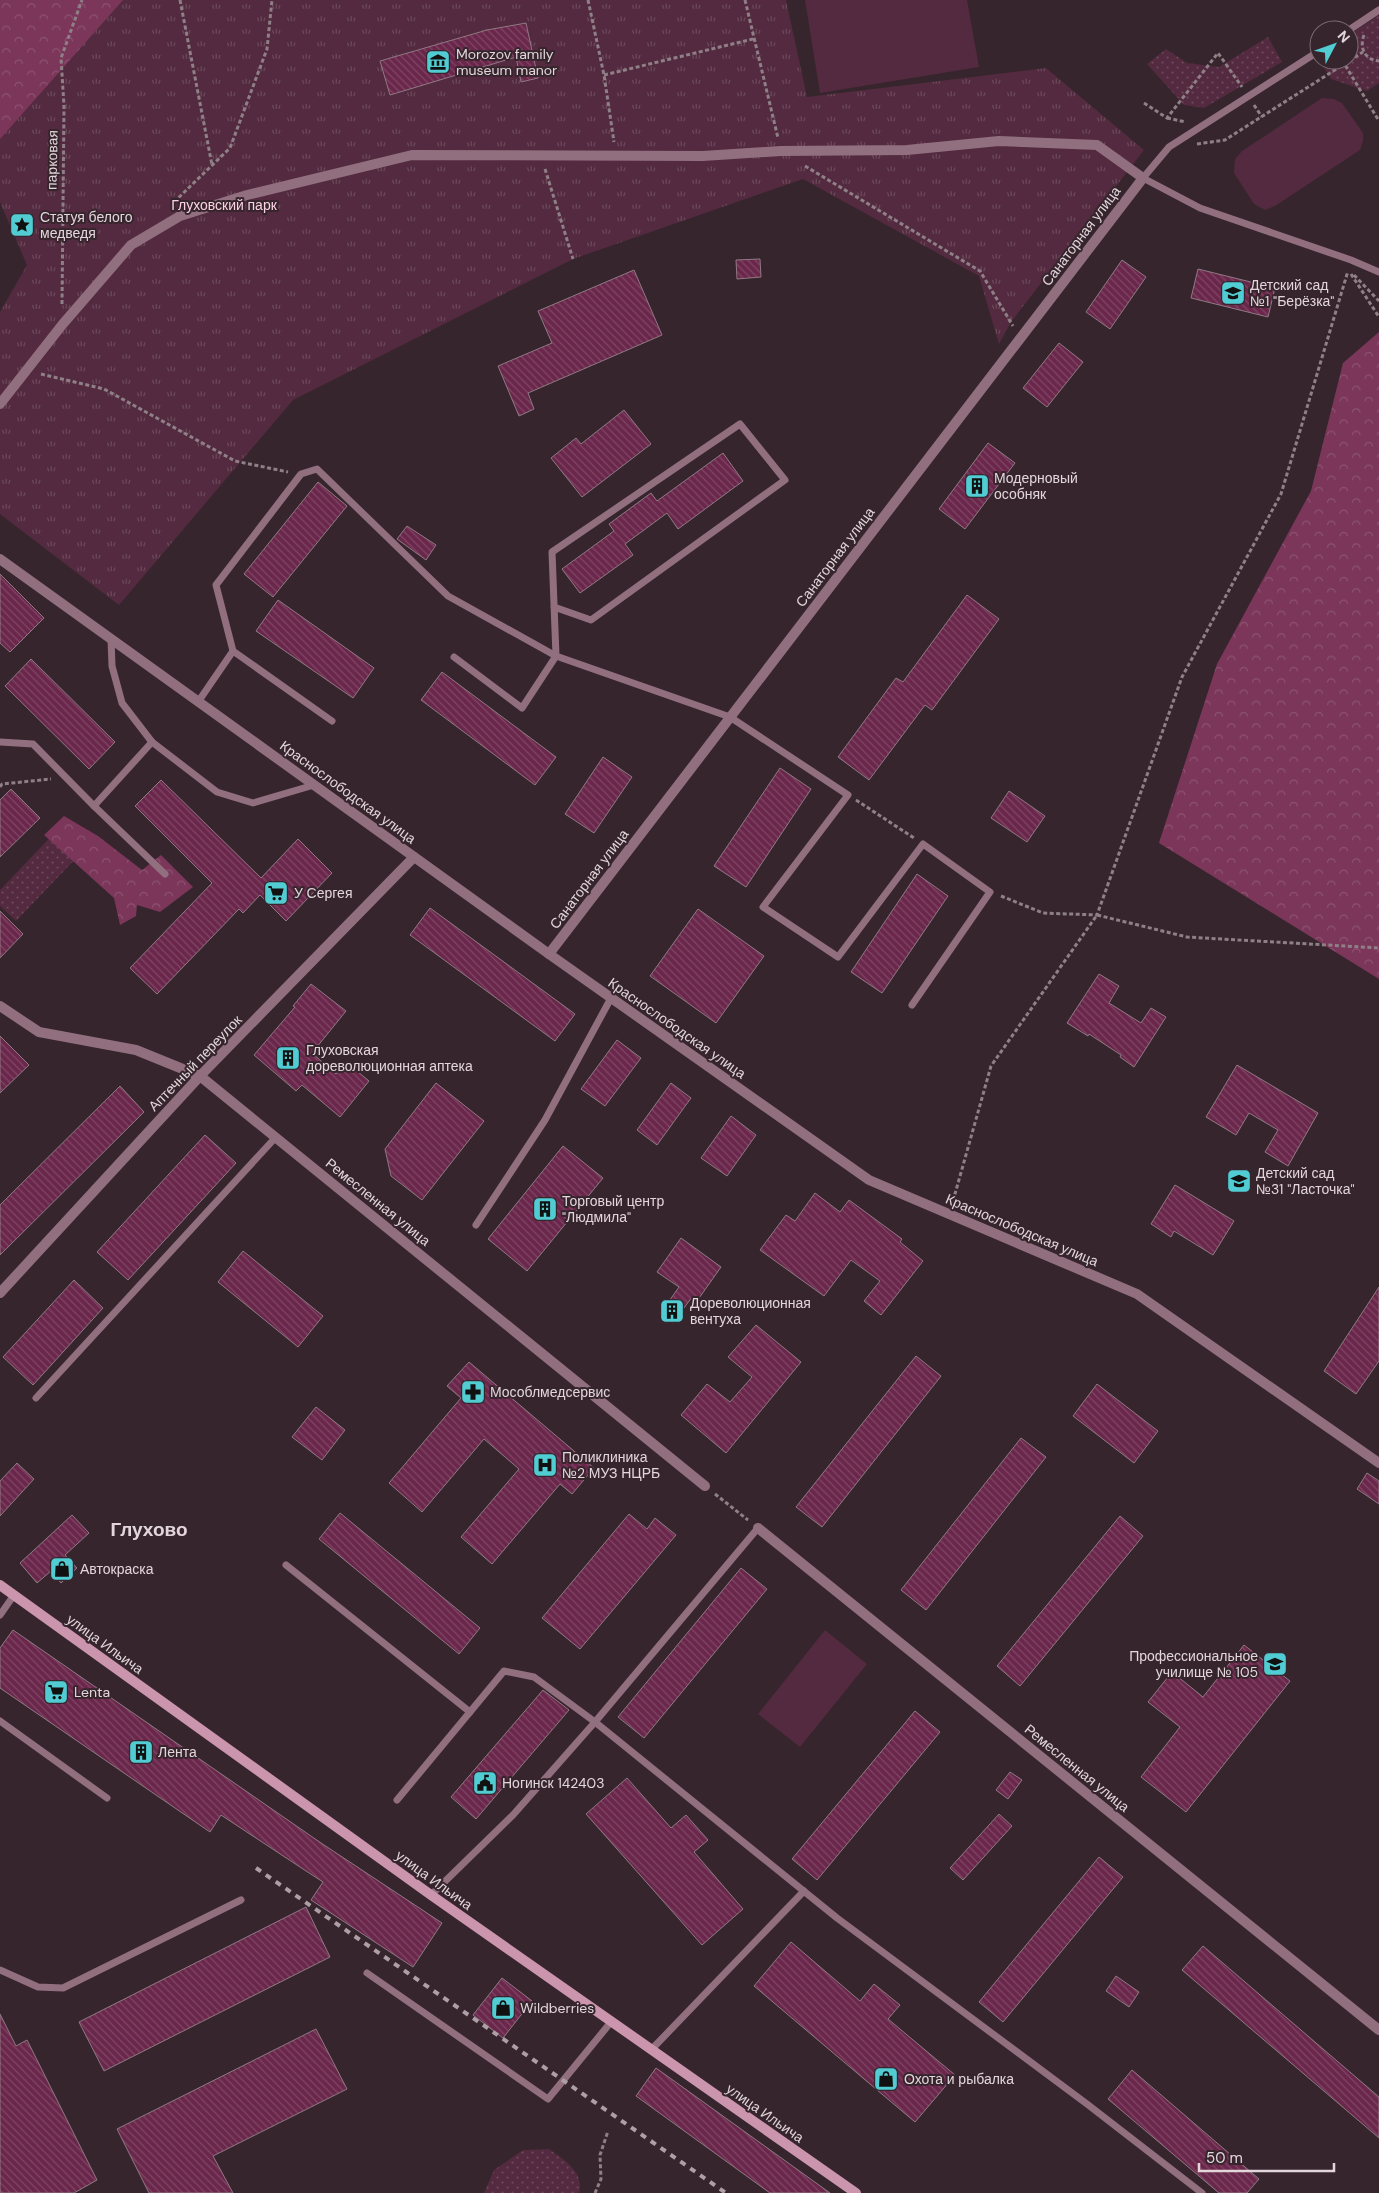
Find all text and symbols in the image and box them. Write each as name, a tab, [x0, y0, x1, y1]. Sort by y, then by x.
north arrow	[1309, 20, 1359, 70]
text: N	[1334, 27, 1354, 46]
place label: Morozov family museum manor	[456, 45, 557, 79]
museum icon: Morozov family museum manor	[425, 49, 451, 75]
street label: парковая	[42, 130, 62, 190]
street label: Санаторная улица	[1038, 182, 1125, 289]
park label: Глуховский парк	[171, 196, 278, 214]
place label: Статуя белого медведя	[40, 208, 133, 242]
place icon: Статуя белого медведя	[9, 212, 35, 238]
place label: Детский сад №1 "Берёзка"	[1250, 276, 1334, 310]
school or university icon: Детский сад №1 "Берёзка"	[1220, 280, 1246, 306]
place label: Модерновый особняк	[994, 469, 1078, 503]
building icon: Модерновый особняк	[964, 473, 990, 499]
street label: Санаторная улица	[792, 503, 879, 610]
street label: Краснослободская улица	[276, 737, 420, 848]
street label: Санаторная улица	[546, 825, 633, 932]
supermarket icon: У Сергея	[263, 880, 289, 906]
place label: У Сергея	[294, 884, 352, 902]
street label: Краснослободская улица	[605, 974, 750, 1083]
street label: Аптечный переулок	[144, 1011, 246, 1115]
place label: Глуховская дореволюционная аптека	[306, 1041, 473, 1075]
building icon: Глуховская дореволюционная аптека	[275, 1045, 301, 1071]
street label: Ремесленная улица	[322, 1154, 434, 1250]
place label: Детский сад №31 "Ласточка"	[1256, 1164, 1355, 1198]
school or university icon: Детский сад №31 "Ласточка"	[1226, 1168, 1252, 1194]
street label: Краснослободская улица	[943, 1190, 1101, 1270]
place label: Торговый центр "Людмила"	[562, 1192, 664, 1226]
building icon: Торговый центр "Людмила"	[532, 1196, 558, 1222]
place label: Дореволюционная вентуха	[690, 1294, 811, 1328]
building icon: Дореволюционная вентуха	[659, 1298, 685, 1324]
pharmacy icon: Мособлмедсервис	[460, 1379, 486, 1405]
place label: Мособлмедсервис	[490, 1383, 610, 1401]
place label: Поликлиника №2 МУЗ НЦРБ	[562, 1448, 660, 1482]
hospital icon: Поликлиника №2 МУЗ НЦРБ	[532, 1452, 558, 1478]
district label: Глухово	[110, 1517, 188, 1542]
shop icon: Автокраска	[49, 1556, 75, 1582]
place label: Автокраска	[80, 1560, 154, 1578]
street label: улица Ильича	[63, 1610, 147, 1678]
place label: Профессиональное училище № 105	[1129, 1647, 1258, 1681]
school or university icon: Профессиональное училище № 105	[1262, 1651, 1288, 1677]
supermarket icon: Lenta	[43, 1679, 69, 1705]
place label: Lenta	[74, 1683, 110, 1701]
street label: Ремесленная улица	[1021, 1720, 1133, 1816]
building icon: Лента	[128, 1739, 154, 1765]
place label: Лента	[158, 1743, 197, 1761]
public building icon: Ногинск 142403	[472, 1770, 498, 1796]
place label: Ногинск 142403	[502, 1774, 604, 1792]
street label: улица Ильича	[392, 1846, 476, 1914]
shop icon: Wildberries	[490, 1995, 516, 2021]
place label: Wildberries	[520, 1999, 594, 2017]
shop icon: Охота и рыбалка	[873, 2066, 899, 2092]
place label: Охота и рыбалка	[904, 2070, 1014, 2088]
street label: улица Ильича	[723, 2080, 807, 2146]
scale bar	[1199, 2140, 1334, 2172]
text: 50 m	[1206, 2148, 1243, 2168]

